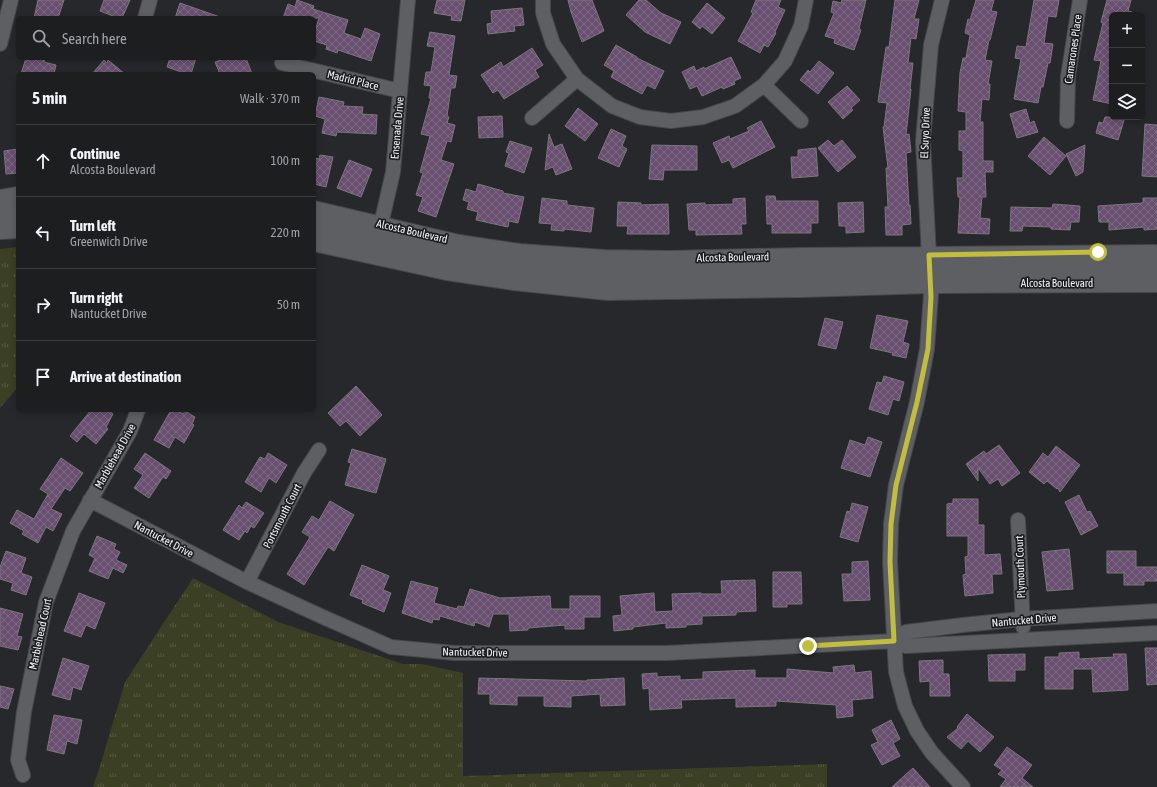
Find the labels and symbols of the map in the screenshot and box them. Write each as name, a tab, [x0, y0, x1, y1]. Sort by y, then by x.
street label: Camarones Place	[1062, 14, 1084, 84]
street label: Madrid Place	[326, 68, 380, 92]
street label: Ensenada Drive	[388, 96, 406, 160]
street label: El Suyo Drive	[918, 107, 932, 159]
street label: Alcosta Boulevard	[375, 217, 449, 245]
route start	[1089, 243, 1107, 261]
street label: Alcosta Boulevard	[697, 250, 769, 264]
street label: Alcosta Boulevard	[1021, 277, 1093, 289]
street label: Marblehead Drive	[92, 421, 138, 491]
street label: Portsmouth Court	[261, 482, 303, 550]
street label: Nantucket Drive	[132, 518, 196, 560]
street label: Plymouth Court	[1013, 535, 1027, 599]
street label: Marblehead Court	[27, 597, 53, 671]
street label: Nantucket Drive	[991, 611, 1057, 629]
route end	[799, 637, 817, 655]
street label: Nantucket Drive	[442, 645, 508, 659]

